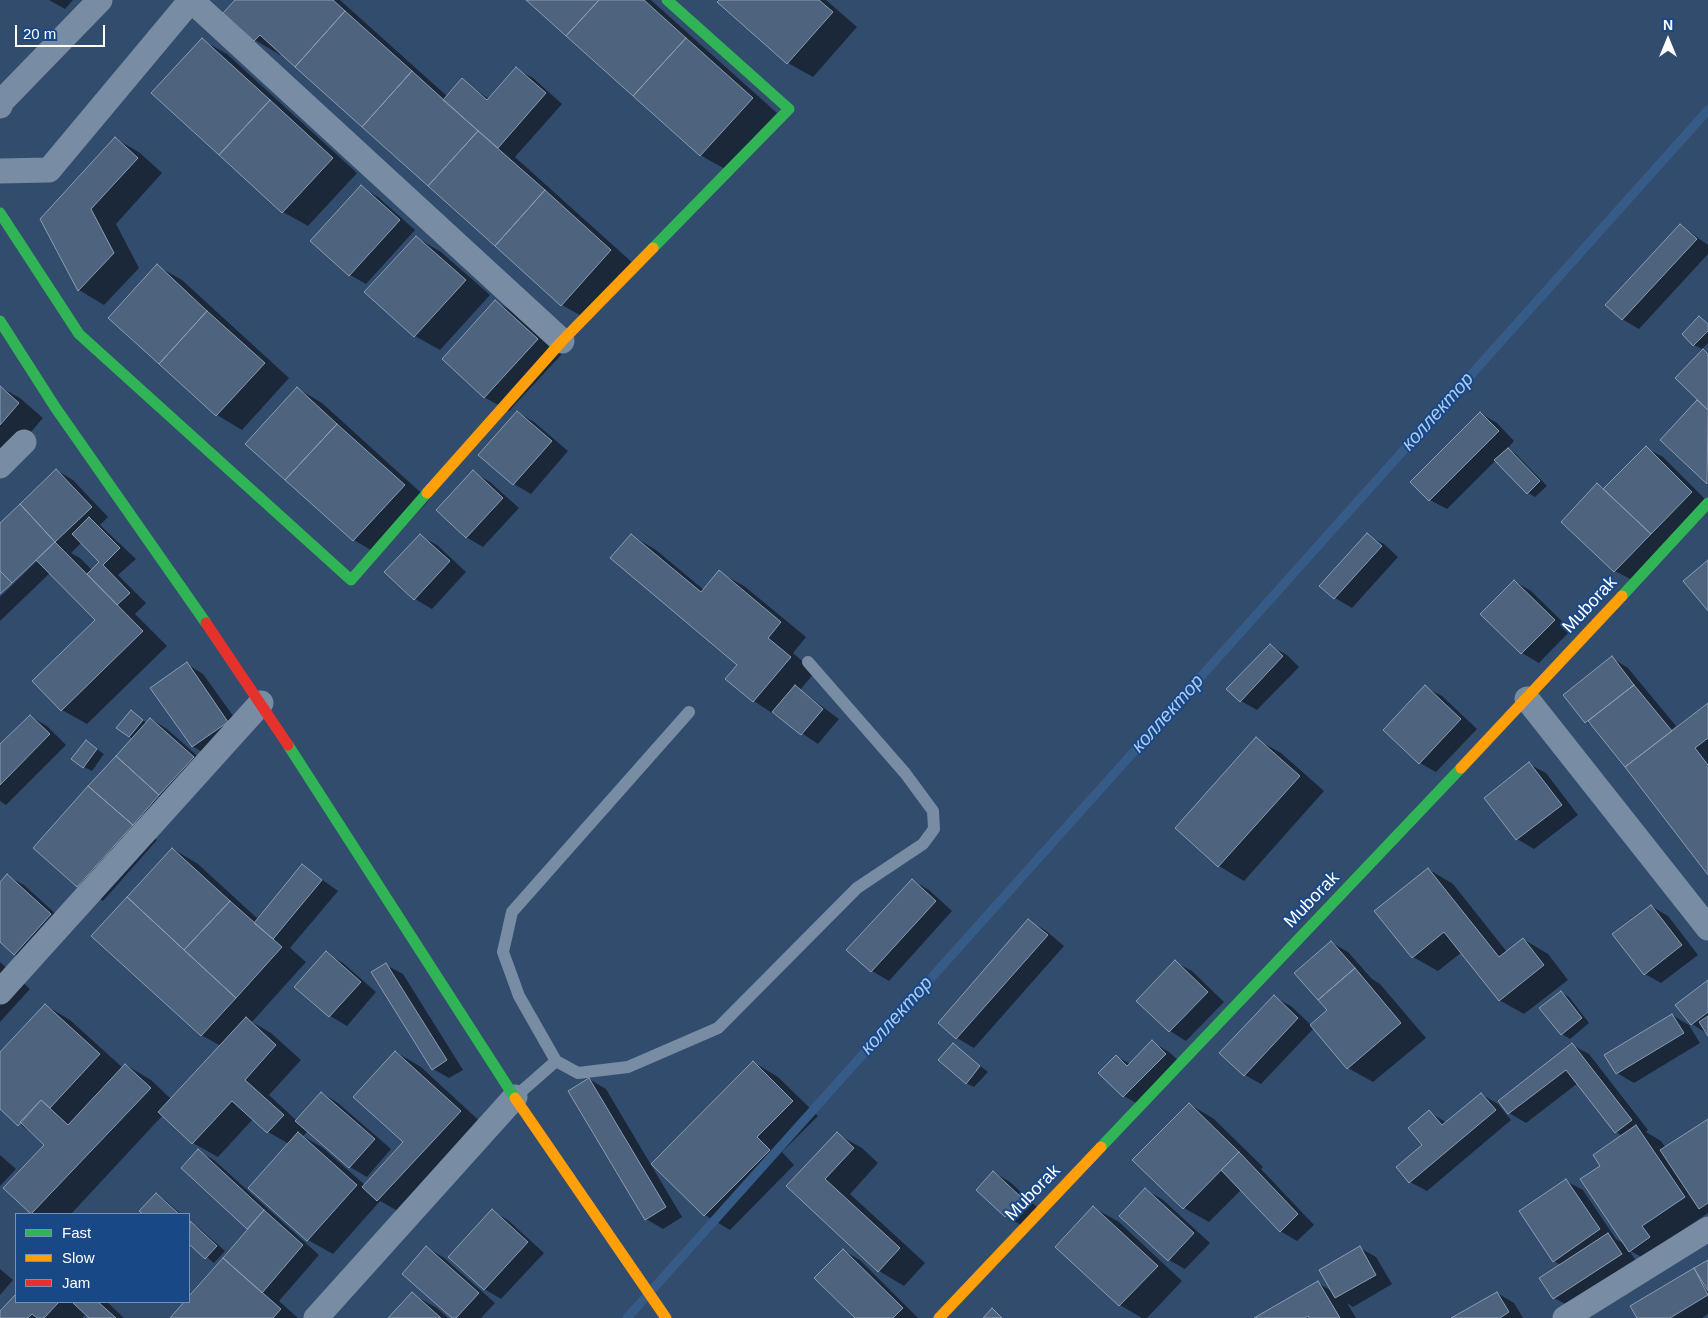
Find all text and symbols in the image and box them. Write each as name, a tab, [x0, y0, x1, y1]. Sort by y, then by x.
scale bar	[18, 15, 108, 47]
north arrow	[1643, 15, 1693, 65]
text: N	[1663, 17, 1673, 33]
text: 20 m	[23, 25, 56, 42]
water label: коллектор	[1397, 368, 1479, 456]
street label: Muborak	[1558, 572, 1622, 638]
water label: коллектор	[1127, 670, 1209, 758]
street label: Muborak	[1280, 867, 1344, 933]
water label: коллектор	[856, 972, 938, 1060]
street label: Muborak	[1001, 1160, 1065, 1226]
legend	[15, 1213, 190, 1303]
text: Fast	[62, 1224, 91, 1241]
text: Slow	[62, 1249, 95, 1266]
text: Jam	[62, 1274, 90, 1291]

